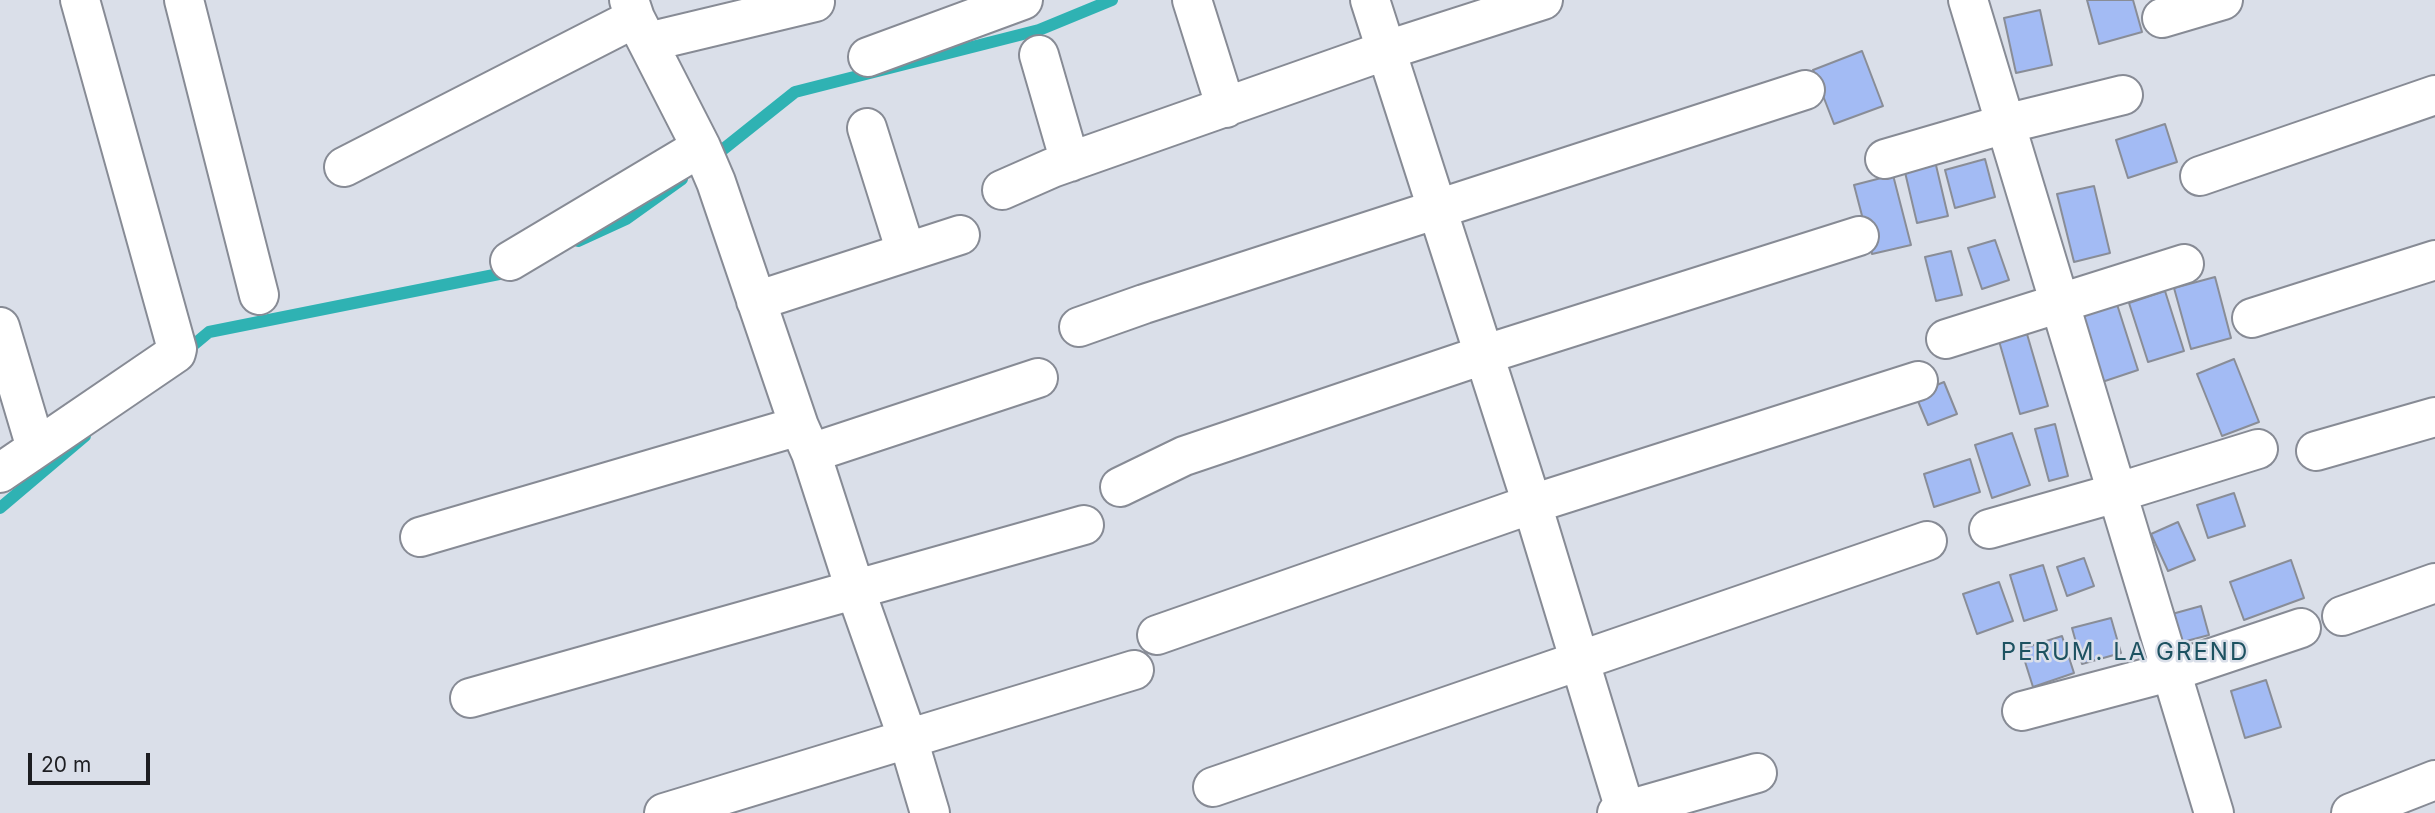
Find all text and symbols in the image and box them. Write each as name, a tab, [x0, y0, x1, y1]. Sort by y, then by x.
district label: PERUM. LA GREND	[2003, 639, 2247, 667]
scale bar	[32, 740, 154, 784]
text: 20 m	[41, 752, 91, 777]

